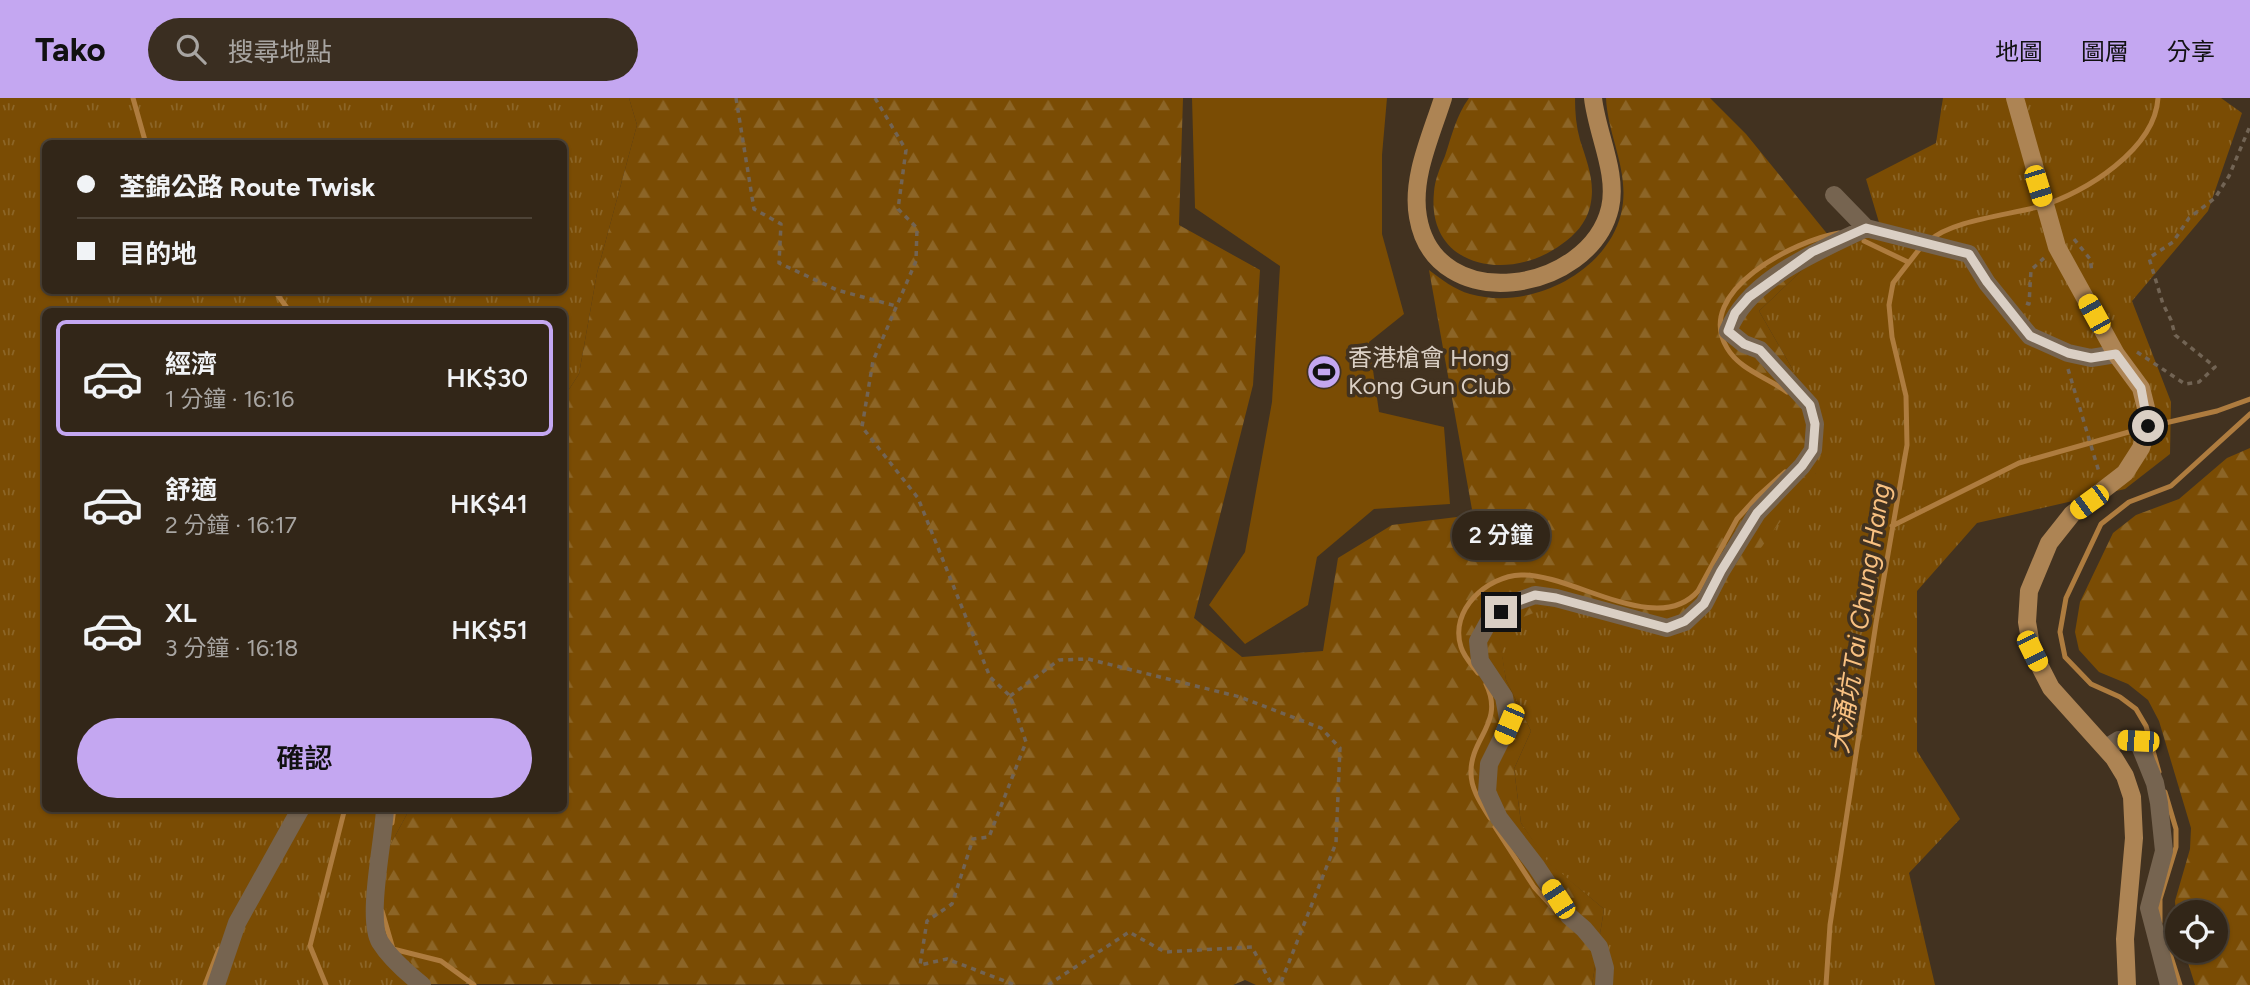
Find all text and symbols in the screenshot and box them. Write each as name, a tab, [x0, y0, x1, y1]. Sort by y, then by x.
search box	[148, 18, 638, 81]
text: Tako	[35, 30, 106, 69]
icon: search	[172, 30, 210, 68]
text: 搜尋地點	[228, 36, 332, 68]
text: 地圖	[1995, 37, 2043, 66]
text: 圖層	[2081, 37, 2129, 66]
text: 分享	[2167, 37, 2215, 66]
car	[2022, 163, 2055, 209]
text: 荃錦公路 Route Twisk	[119, 171, 375, 203]
text: 目的地	[119, 238, 197, 270]
car	[2075, 291, 2114, 337]
place label: 香港槍會 Hong Kong Gun Club	[1348, 343, 1511, 400]
icon: car	[81, 347, 144, 410]
text: 經濟	[165, 348, 217, 380]
sports icon: 香港槍會 Hong Kong Gun Club	[1305, 353, 1343, 391]
text: HK$30	[446, 362, 528, 394]
text: 1 分鐘 · 16:16	[165, 385, 294, 413]
route start	[2132, 410, 2164, 442]
icon: car	[81, 473, 144, 536]
text: 舒適	[165, 474, 217, 506]
water label: 大涌坑 Tai Chung Hang	[1823, 480, 1897, 756]
car	[2066, 481, 2113, 523]
text: HK$41	[450, 488, 528, 520]
callout: 2 分鐘	[1452, 510, 1550, 560]
text: 2 分鐘 · 16:17	[165, 511, 297, 539]
text: 2 分鐘	[1469, 521, 1533, 549]
route end	[1485, 596, 1517, 628]
text: XL	[165, 597, 197, 629]
icon: car	[81, 599, 144, 662]
text: HK$51	[451, 614, 528, 646]
car	[2014, 628, 2051, 674]
text: 3 分鐘 · 16:18	[165, 634, 298, 662]
car	[1492, 701, 1527, 747]
button: 確認	[77, 718, 532, 798]
car	[2117, 729, 2160, 753]
car	[1538, 876, 1579, 922]
map controls	[2165, 900, 2228, 963]
button: locate	[2165, 900, 2228, 963]

